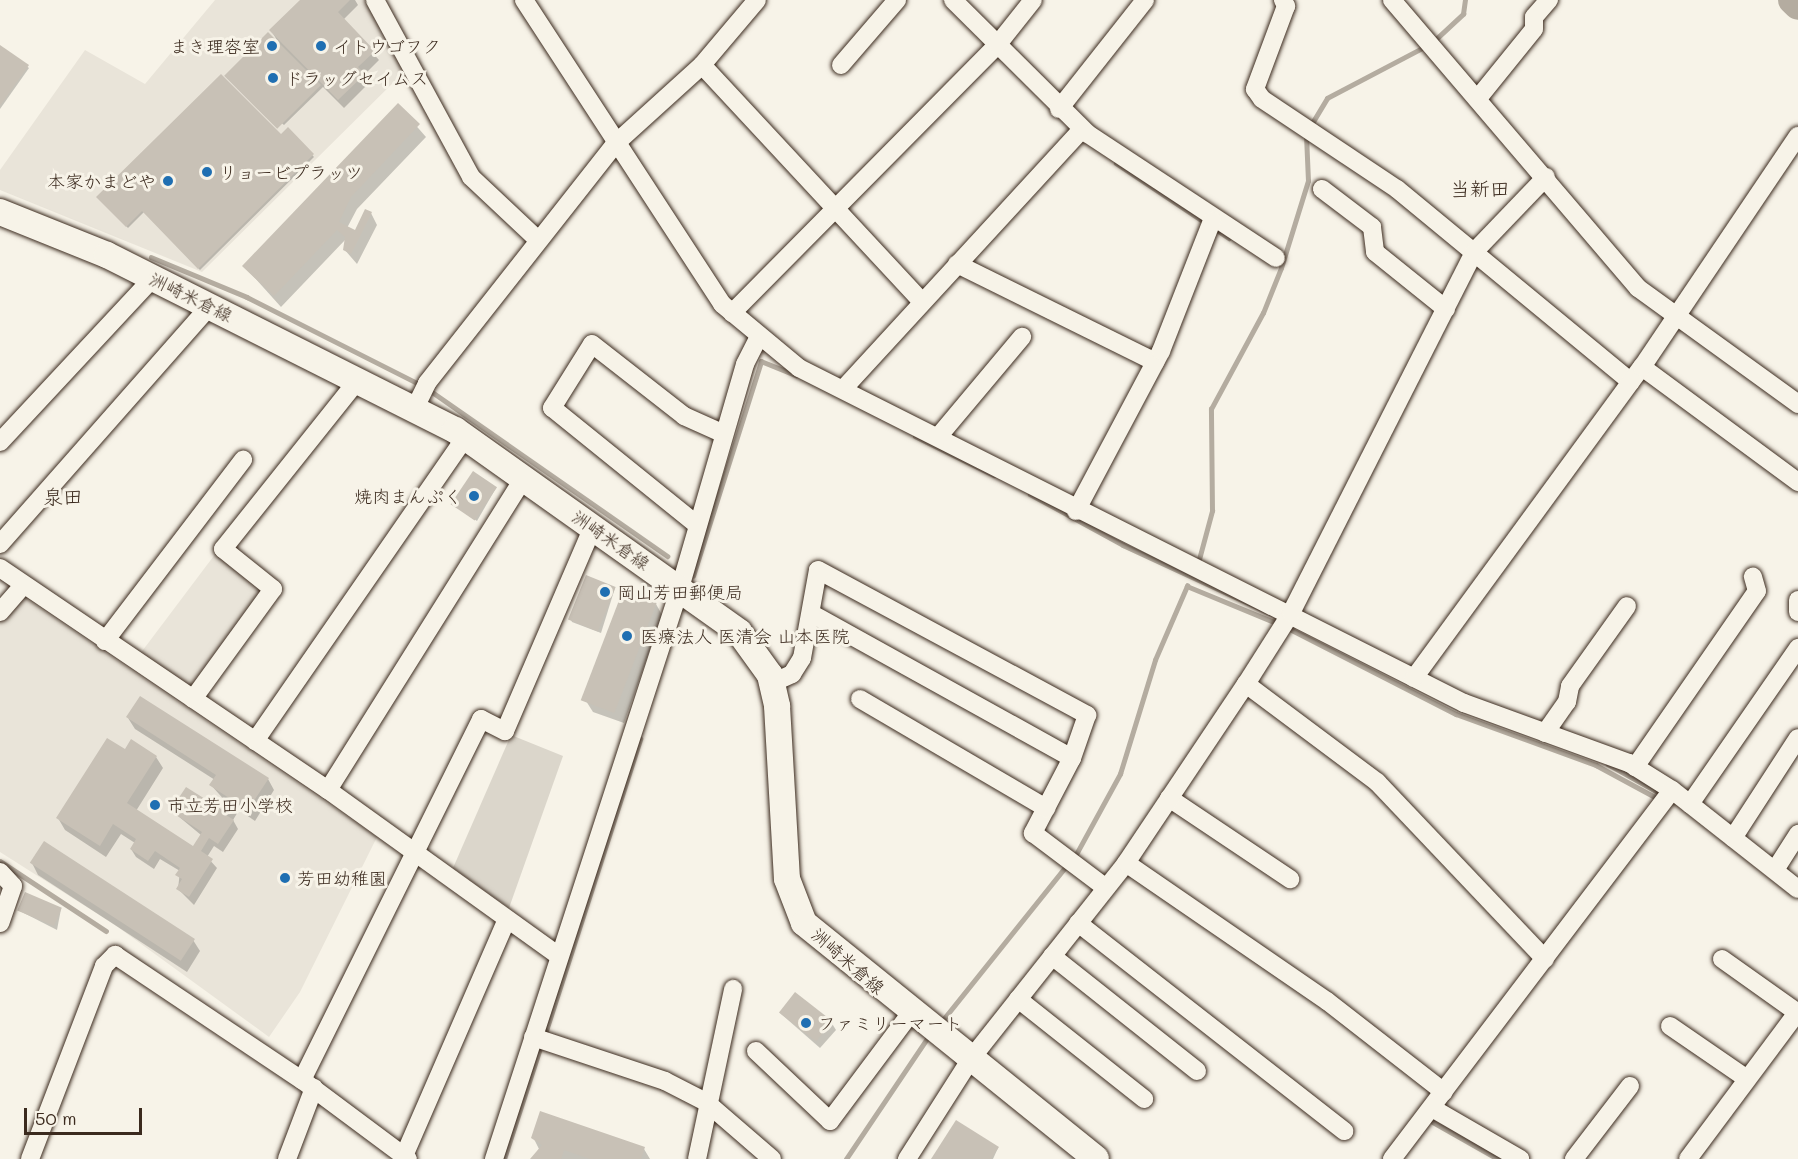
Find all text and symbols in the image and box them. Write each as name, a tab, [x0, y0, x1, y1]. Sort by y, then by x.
place label: まき理容室	[170, 35, 260, 57]
place label: イトウゴフク	[333, 35, 441, 57]
marker: まき理容室	[265, 39, 279, 53]
marker: イトウゴフク	[314, 39, 328, 53]
place label: ドラッグセイムス	[285, 67, 429, 89]
marker: ドラッグセイムス	[266, 71, 280, 85]
place label: リョービプラッツ	[219, 161, 363, 183]
marker: リョービプラッツ	[200, 165, 214, 179]
place label: 本家かまどや	[48, 170, 156, 192]
marker: 本家かまどや	[161, 174, 175, 188]
district label: 当新田	[1450, 176, 1510, 200]
street label: 洲崎米倉線	[146, 268, 236, 326]
district label: 泉田	[43, 484, 83, 508]
place label: 焼肉まんぷく	[354, 485, 462, 507]
marker: 焼肉まんぷく	[467, 489, 481, 503]
street label: 洲崎米倉線	[568, 505, 654, 575]
place label: 岡山芳田郵便局	[617, 581, 743, 603]
marker: 岡山芳田郵便局	[598, 585, 612, 599]
place label: 医療法人 医清会 山本医院	[640, 625, 850, 647]
marker: 医療法人 医清会 山本医院	[618, 627, 636, 645]
place label: 市立芳田小学校	[167, 794, 293, 816]
marker: 市立芳田小学校	[148, 798, 162, 812]
place label: 芳田幼稚園	[297, 867, 387, 889]
marker: 芳田幼稚園	[278, 871, 292, 885]
street label: 洲崎米倉線	[807, 923, 889, 999]
place label: ファミリーマート	[818, 1012, 962, 1034]
marker: ファミリーマート	[799, 1016, 813, 1030]
scale bar	[27, 1096, 146, 1134]
text: 50 m	[35, 1106, 77, 1130]

